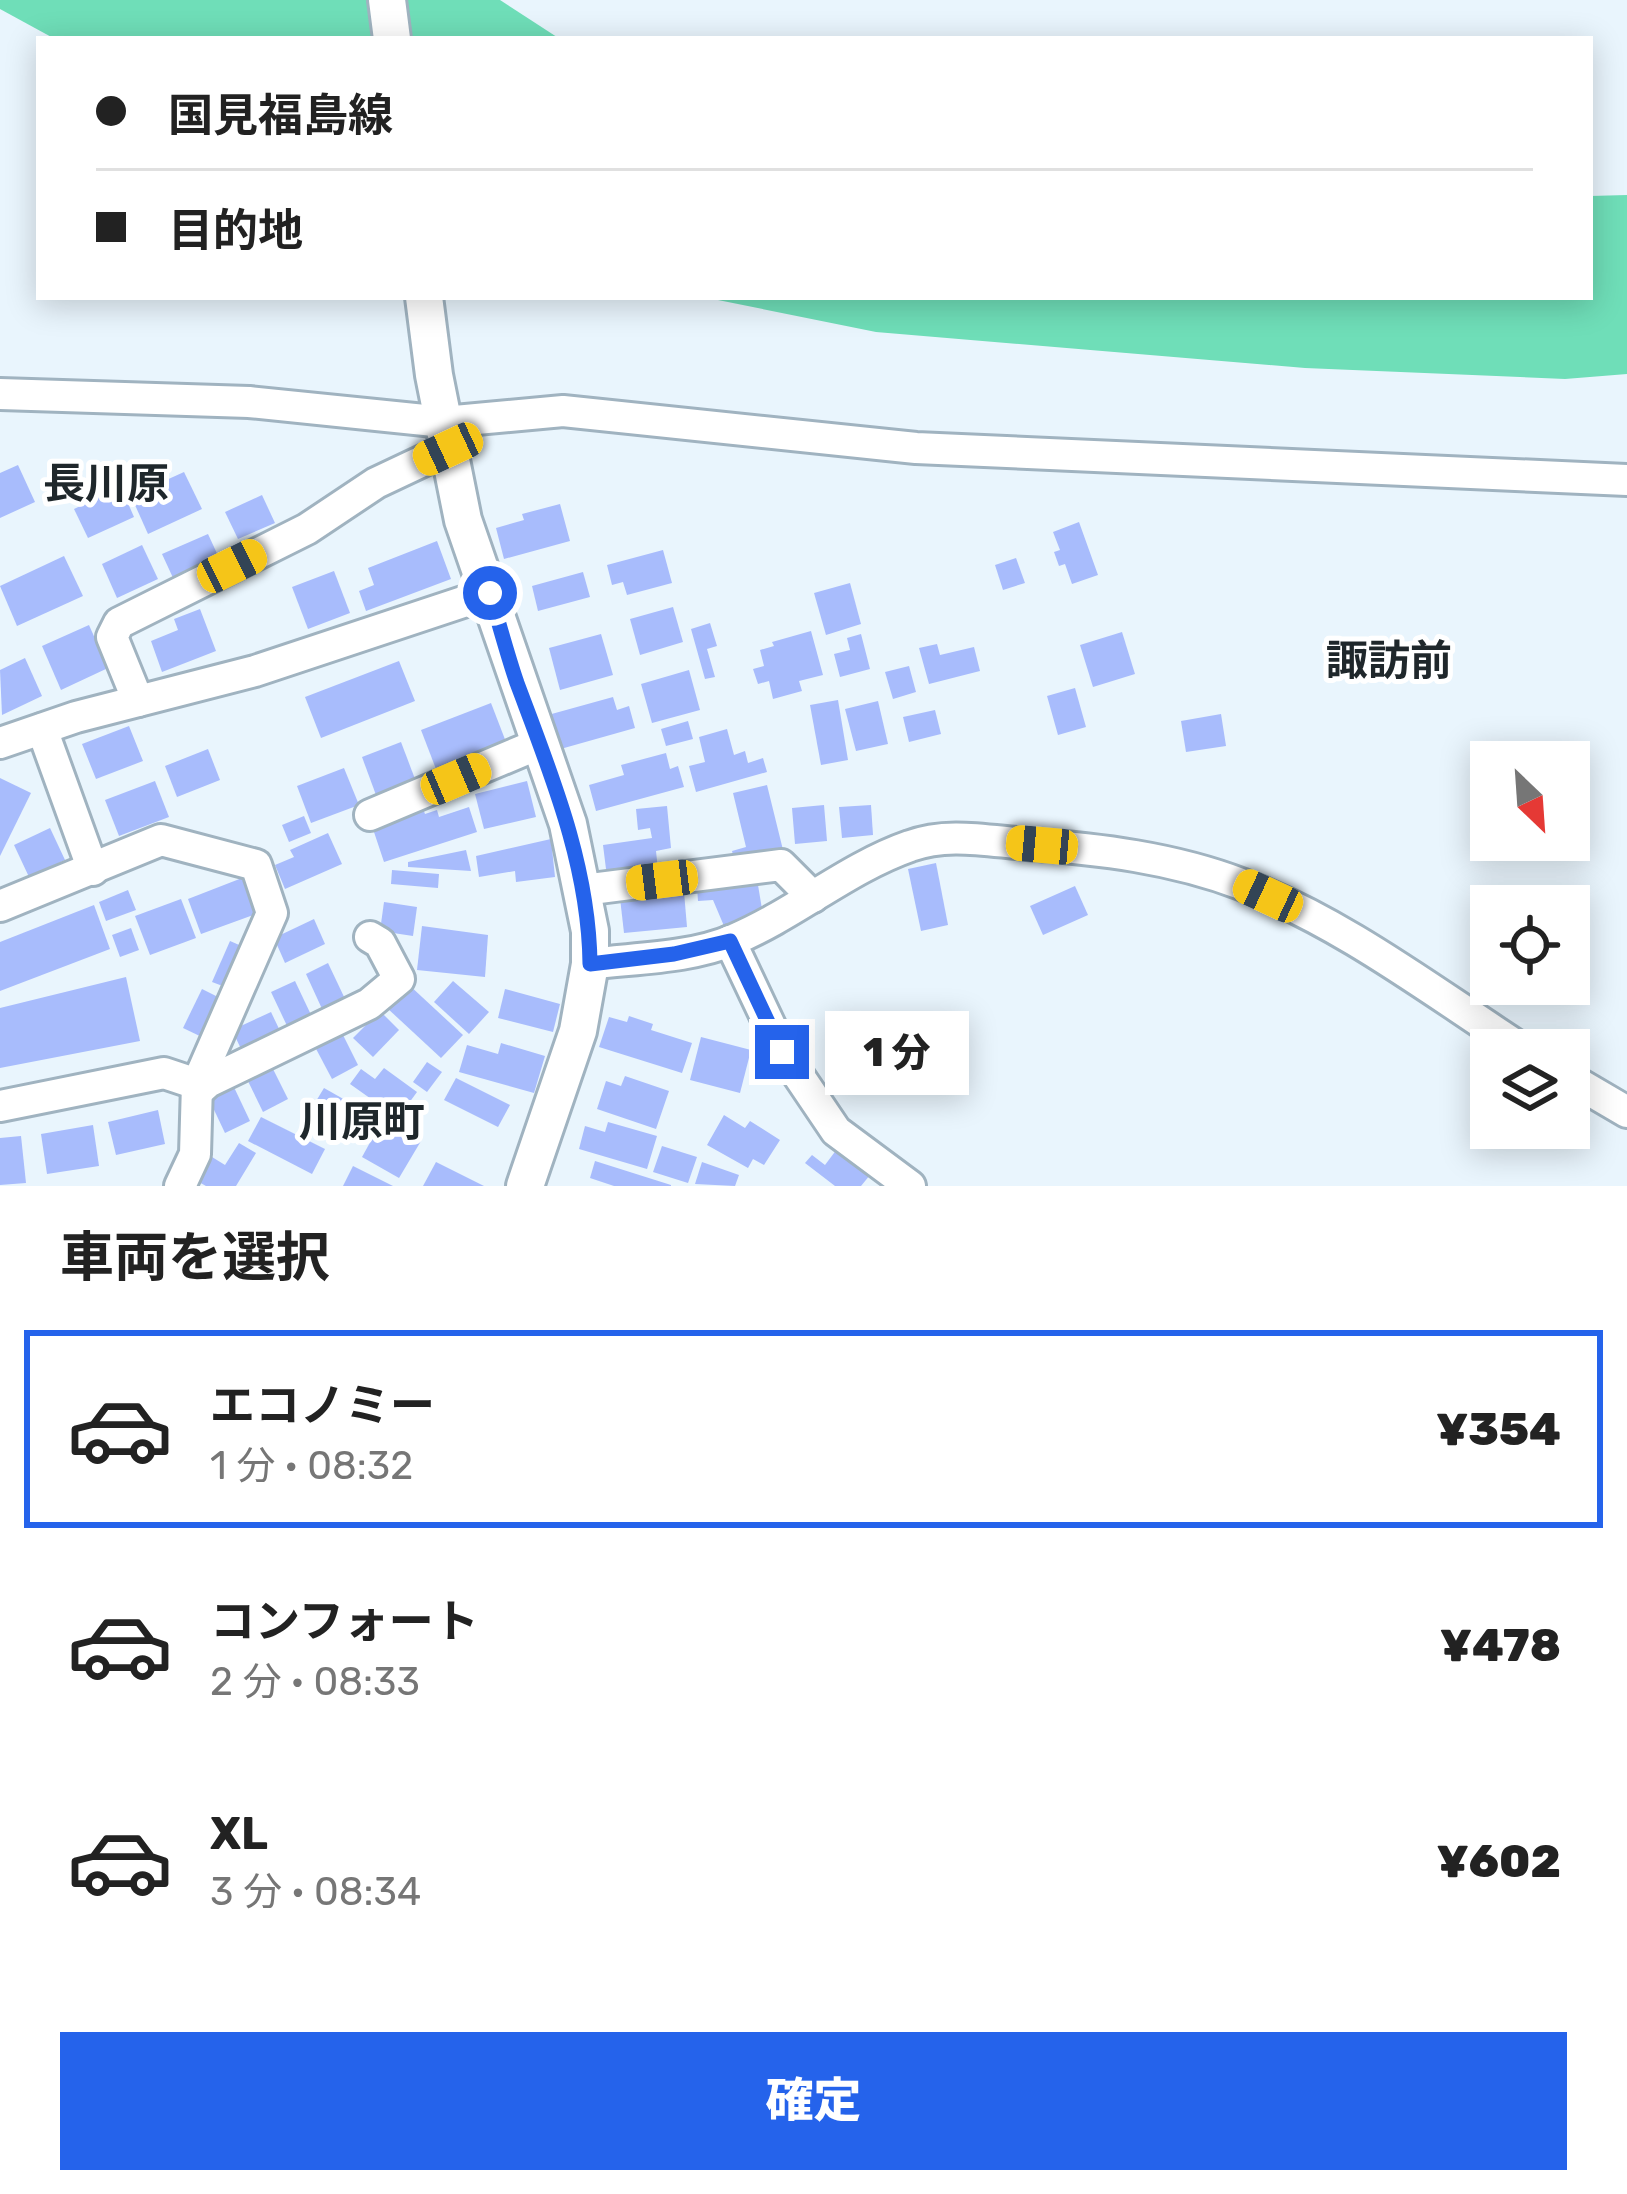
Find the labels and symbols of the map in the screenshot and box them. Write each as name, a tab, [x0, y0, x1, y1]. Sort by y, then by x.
car	[408, 417, 488, 481]
district label: 長川原	[43, 459, 169, 509]
car	[192, 534, 272, 598]
route start	[463, 566, 517, 620]
district label: 諏訪前	[1326, 636, 1452, 686]
north arrow	[1470, 741, 1590, 861]
car	[416, 748, 496, 810]
car	[1005, 824, 1079, 866]
car	[624, 858, 700, 902]
car	[1228, 864, 1308, 928]
callout: 1 分	[824, 1010, 968, 1094]
route end	[755, 1025, 809, 1079]
district label: 川原町	[299, 1097, 425, 1147]

